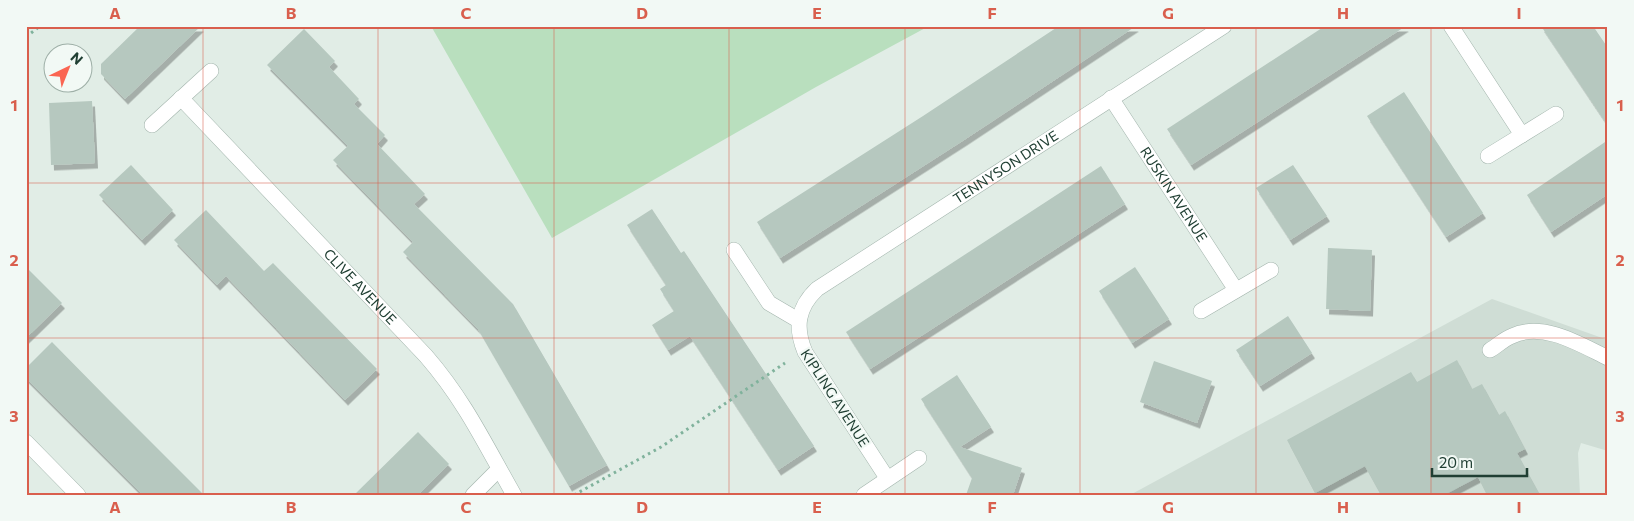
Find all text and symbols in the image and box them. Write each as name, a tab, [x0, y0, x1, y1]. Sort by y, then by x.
text: A	[109, 3, 121, 22]
text: B	[286, 3, 297, 22]
text: C	[461, 3, 472, 22]
text: D	[636, 3, 648, 22]
text: E	[812, 3, 822, 22]
text: F	[987, 3, 997, 22]
text: G	[1162, 3, 1174, 22]
text: H	[1337, 3, 1349, 22]
text: I	[1516, 3, 1522, 22]
north arrow	[42, 42, 92, 92]
text: N	[68, 48, 87, 68]
text: 1	[10, 95, 18, 114]
text: 1	[1616, 95, 1624, 114]
street label: TENNYSON DRIVE	[950, 127, 1061, 207]
street label: RUSKIN AVENUE	[1137, 143, 1211, 245]
street label: CLIVE AVENUE	[321, 245, 400, 328]
text: 2	[9, 250, 19, 269]
text: 2	[1615, 250, 1625, 269]
street label: KIPLING AVENUE	[797, 346, 873, 450]
text: 3	[9, 406, 19, 425]
text: 3	[1615, 406, 1625, 425]
scale bar	[1432, 446, 1526, 478]
text: 20 m	[1439, 453, 1473, 471]
text: A	[109, 497, 121, 516]
text: B	[286, 497, 297, 516]
text: C	[461, 497, 472, 516]
text: D	[636, 497, 648, 516]
text: E	[812, 497, 822, 516]
text: F	[987, 497, 997, 516]
text: G	[1162, 497, 1174, 516]
text: H	[1337, 497, 1349, 516]
text: I	[1516, 497, 1522, 516]

